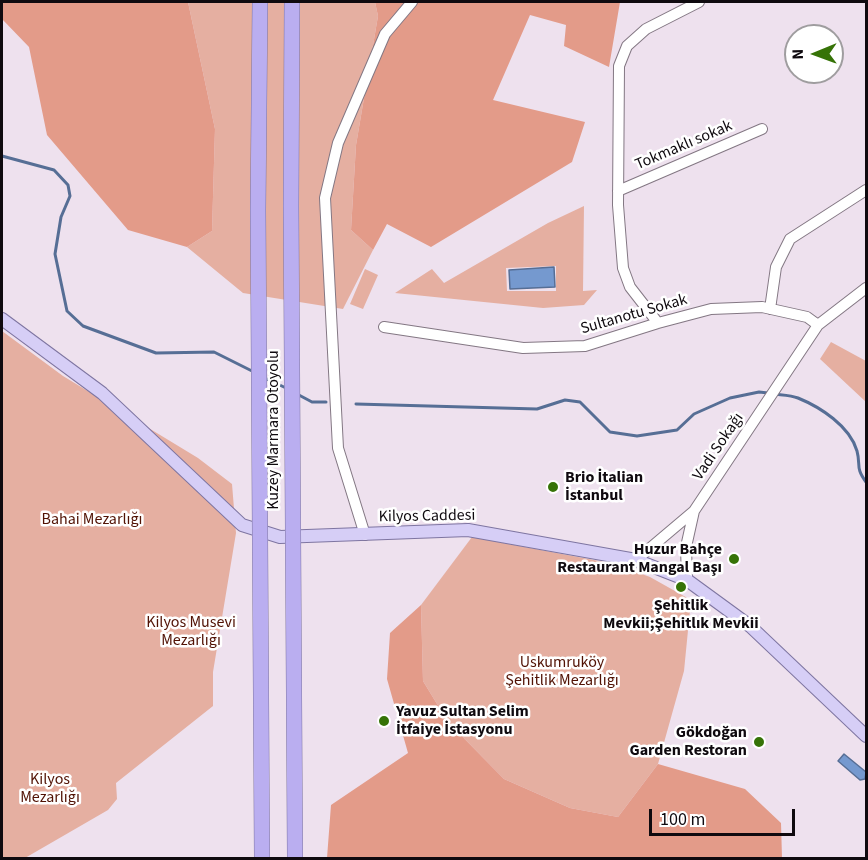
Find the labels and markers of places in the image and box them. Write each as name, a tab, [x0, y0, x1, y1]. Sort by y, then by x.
place label: Brio İtalian İstanbul	[565, 468, 643, 506]
marker: Brio İtalian İstanbul	[546, 480, 560, 494]
place label: Huzur Bahçe Restaurant Mangal Başı	[557, 540, 722, 578]
marker: Huzur Bahçe Restaurant Mangal Başı	[727, 552, 741, 566]
marker: Şehitlik Mevkii;Şehitlık Mevkii	[674, 580, 688, 594]
place label: Şehitlik Mevkii;Şehitlık Mevkii	[603, 596, 759, 634]
place label: Yavuz Sultan Selim İtfaiye İstasyonu	[396, 702, 529, 740]
marker: Yavuz Sultan Selim İtfaiye İstasyonu	[377, 714, 391, 728]
place label: Gökdoğan Garden Restoran	[629, 723, 747, 761]
marker: Gökdoğan Garden Restoran	[752, 735, 766, 749]

